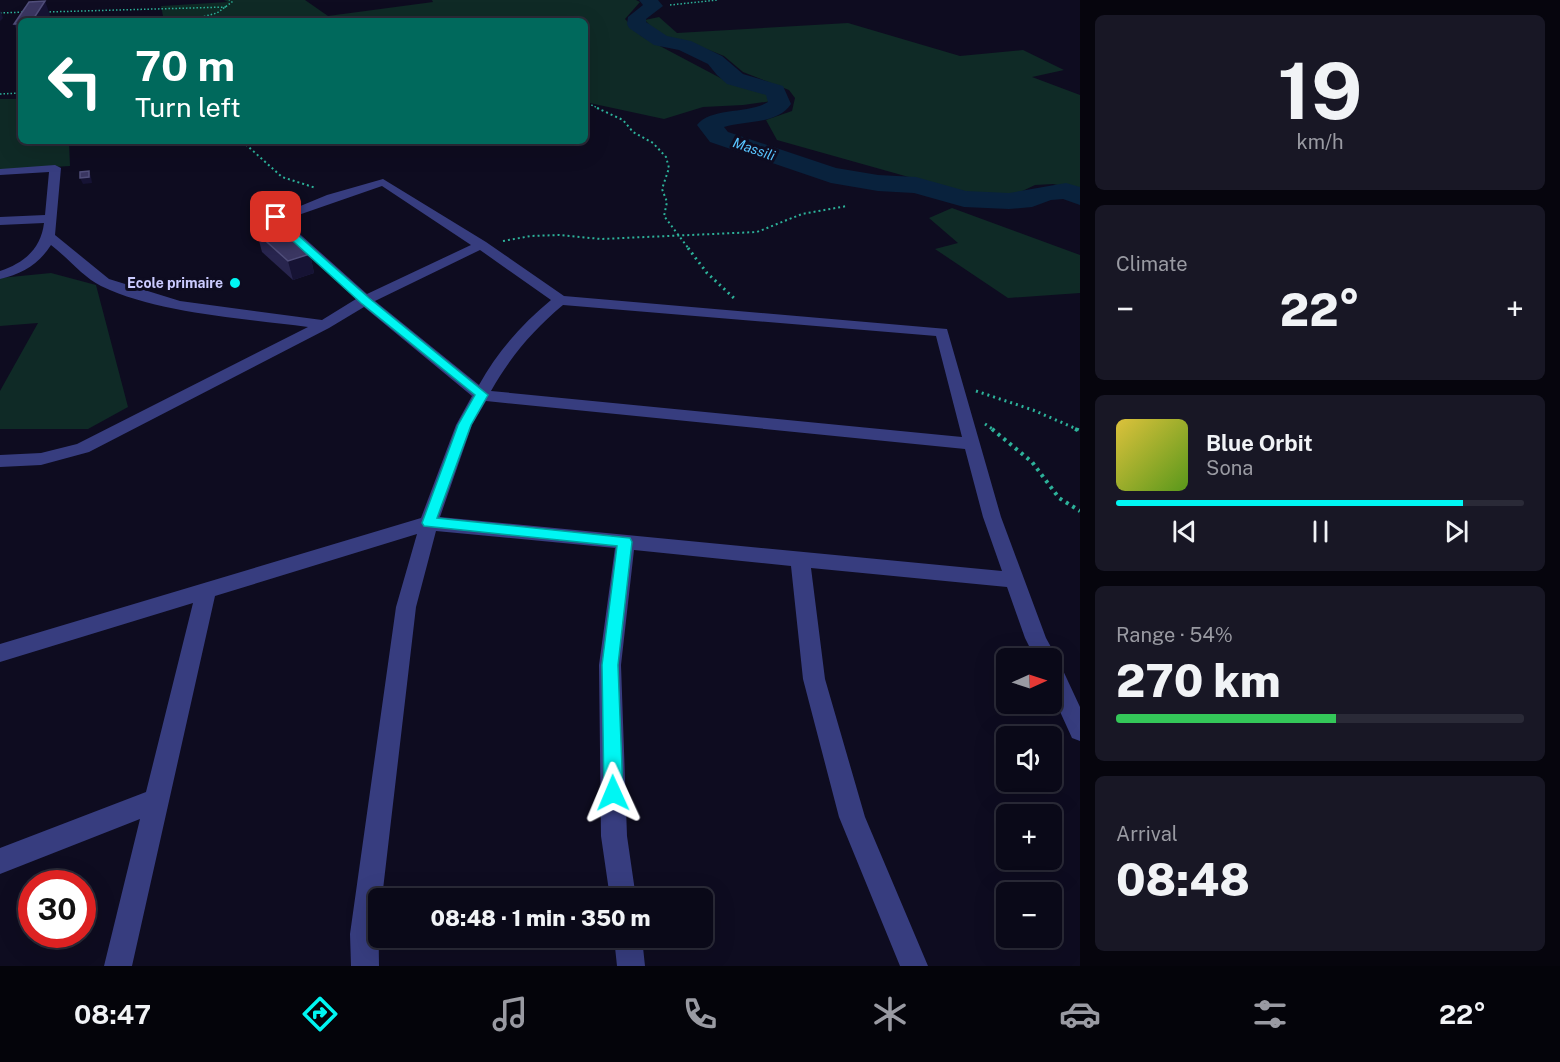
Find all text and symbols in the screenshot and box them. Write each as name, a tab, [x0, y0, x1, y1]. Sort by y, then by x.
text: 70 m	[135, 41, 235, 90]
icon: left	[36, 42, 114, 120]
text: 19	[1278, 45, 1362, 137]
text: Turn left	[135, 91, 241, 123]
text: km/h	[1296, 130, 1344, 154]
water label: Massili	[731, 134, 778, 164]
pin	[250, 191, 301, 242]
icon: arrive	[259, 200, 292, 233]
text: Climate	[1116, 252, 1188, 276]
place label: Ecole primaire	[127, 275, 223, 291]
marker: Ecole primaire	[228, 276, 242, 290]
text: 22°	[1280, 283, 1360, 336]
text: −	[1116, 290, 1134, 328]
text: +	[1506, 290, 1524, 328]
text: Blue Orbit	[1206, 430, 1313, 456]
text: Sona	[1206, 456, 1253, 480]
icon: previous	[1168, 515, 1201, 548]
icon: pause	[1304, 515, 1337, 548]
icon: next	[1440, 515, 1473, 548]
text: Range · 54%	[1116, 623, 1233, 647]
north arrow	[996, 648, 1062, 714]
map controls	[996, 648, 1062, 948]
text: 270 km	[1116, 654, 1281, 707]
button: sound	[996, 726, 1062, 792]
position arrow	[581, 761, 645, 825]
button: +	[996, 804, 1062, 870]
text: Arrival	[1116, 822, 1178, 846]
text: 08:48	[1116, 853, 1250, 906]
speed limit sign: 30	[18, 870, 96, 948]
button: −	[996, 882, 1062, 948]
text: 08:48 · 1 min · 350 m	[431, 905, 650, 931]
icon: directions	[299, 993, 341, 1035]
icon: music	[489, 993, 531, 1035]
icon: phone	[679, 993, 721, 1035]
icon: climate	[869, 993, 911, 1035]
icon: car	[1059, 993, 1101, 1035]
icon: filters	[1249, 993, 1291, 1035]
text: 08:47	[74, 998, 151, 1030]
text: 22°	[1439, 998, 1486, 1030]

